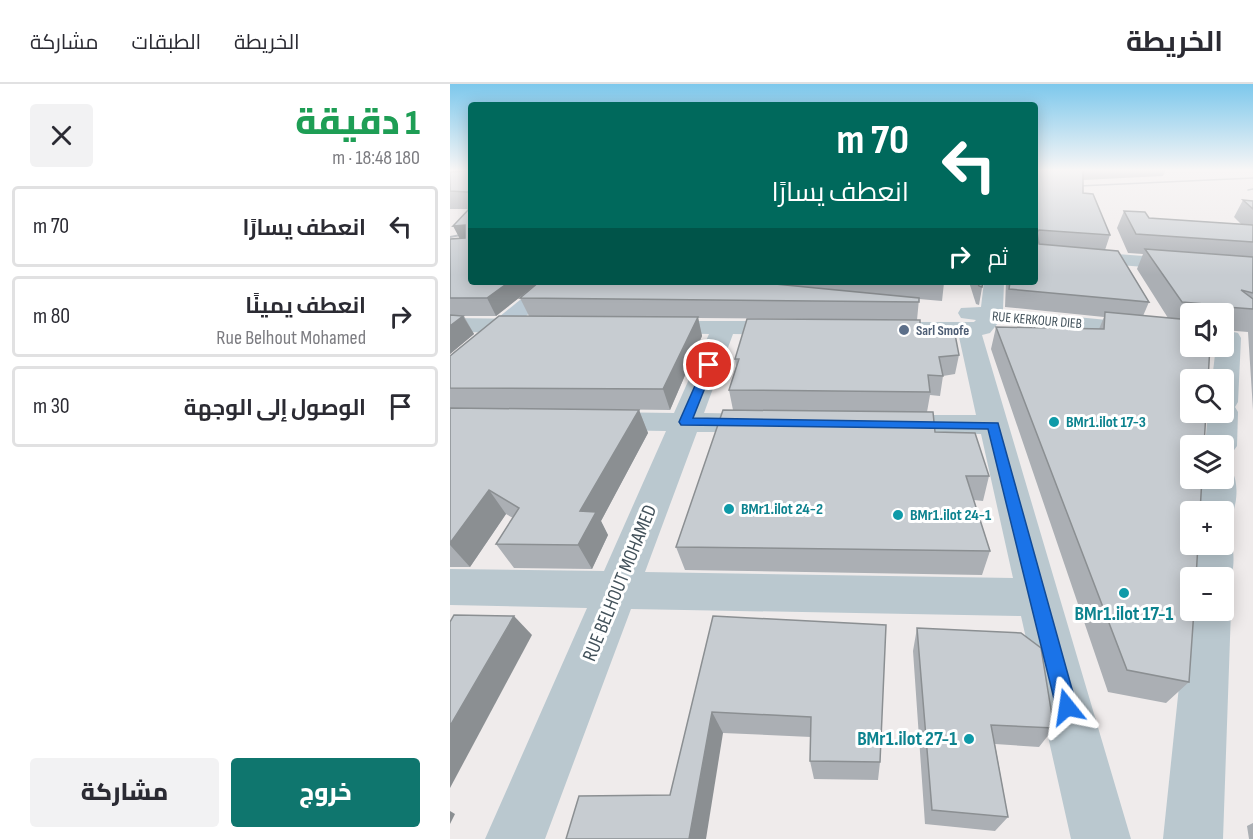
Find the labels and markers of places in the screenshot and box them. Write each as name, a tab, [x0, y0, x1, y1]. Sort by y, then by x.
place label: Sarl Smofe	[916, 322, 969, 339]
marker: Sarl Smofe	[897, 323, 911, 337]
pin	[683, 339, 734, 390]
place label: BMr1.ilot 17-3	[1066, 413, 1146, 432]
marker: BMr1.ilot 17-3	[1047, 415, 1061, 429]
place label: BMr1.ilot 24-2	[741, 500, 823, 519]
marker: BMr1.ilot 24-2	[722, 502, 736, 516]
place label: BMr1.ilot 24-1	[910, 506, 992, 525]
marker: BMr1.ilot 24-1	[891, 508, 905, 522]
marker: BMr1.ilot 17-1	[1117, 586, 1131, 600]
place label: BMr1.ilot 17-1	[1075, 602, 1174, 626]
place label: BMr1.ilot 27-1	[857, 727, 957, 751]
marker: BMr1.ilot 27-1	[962, 732, 976, 746]

